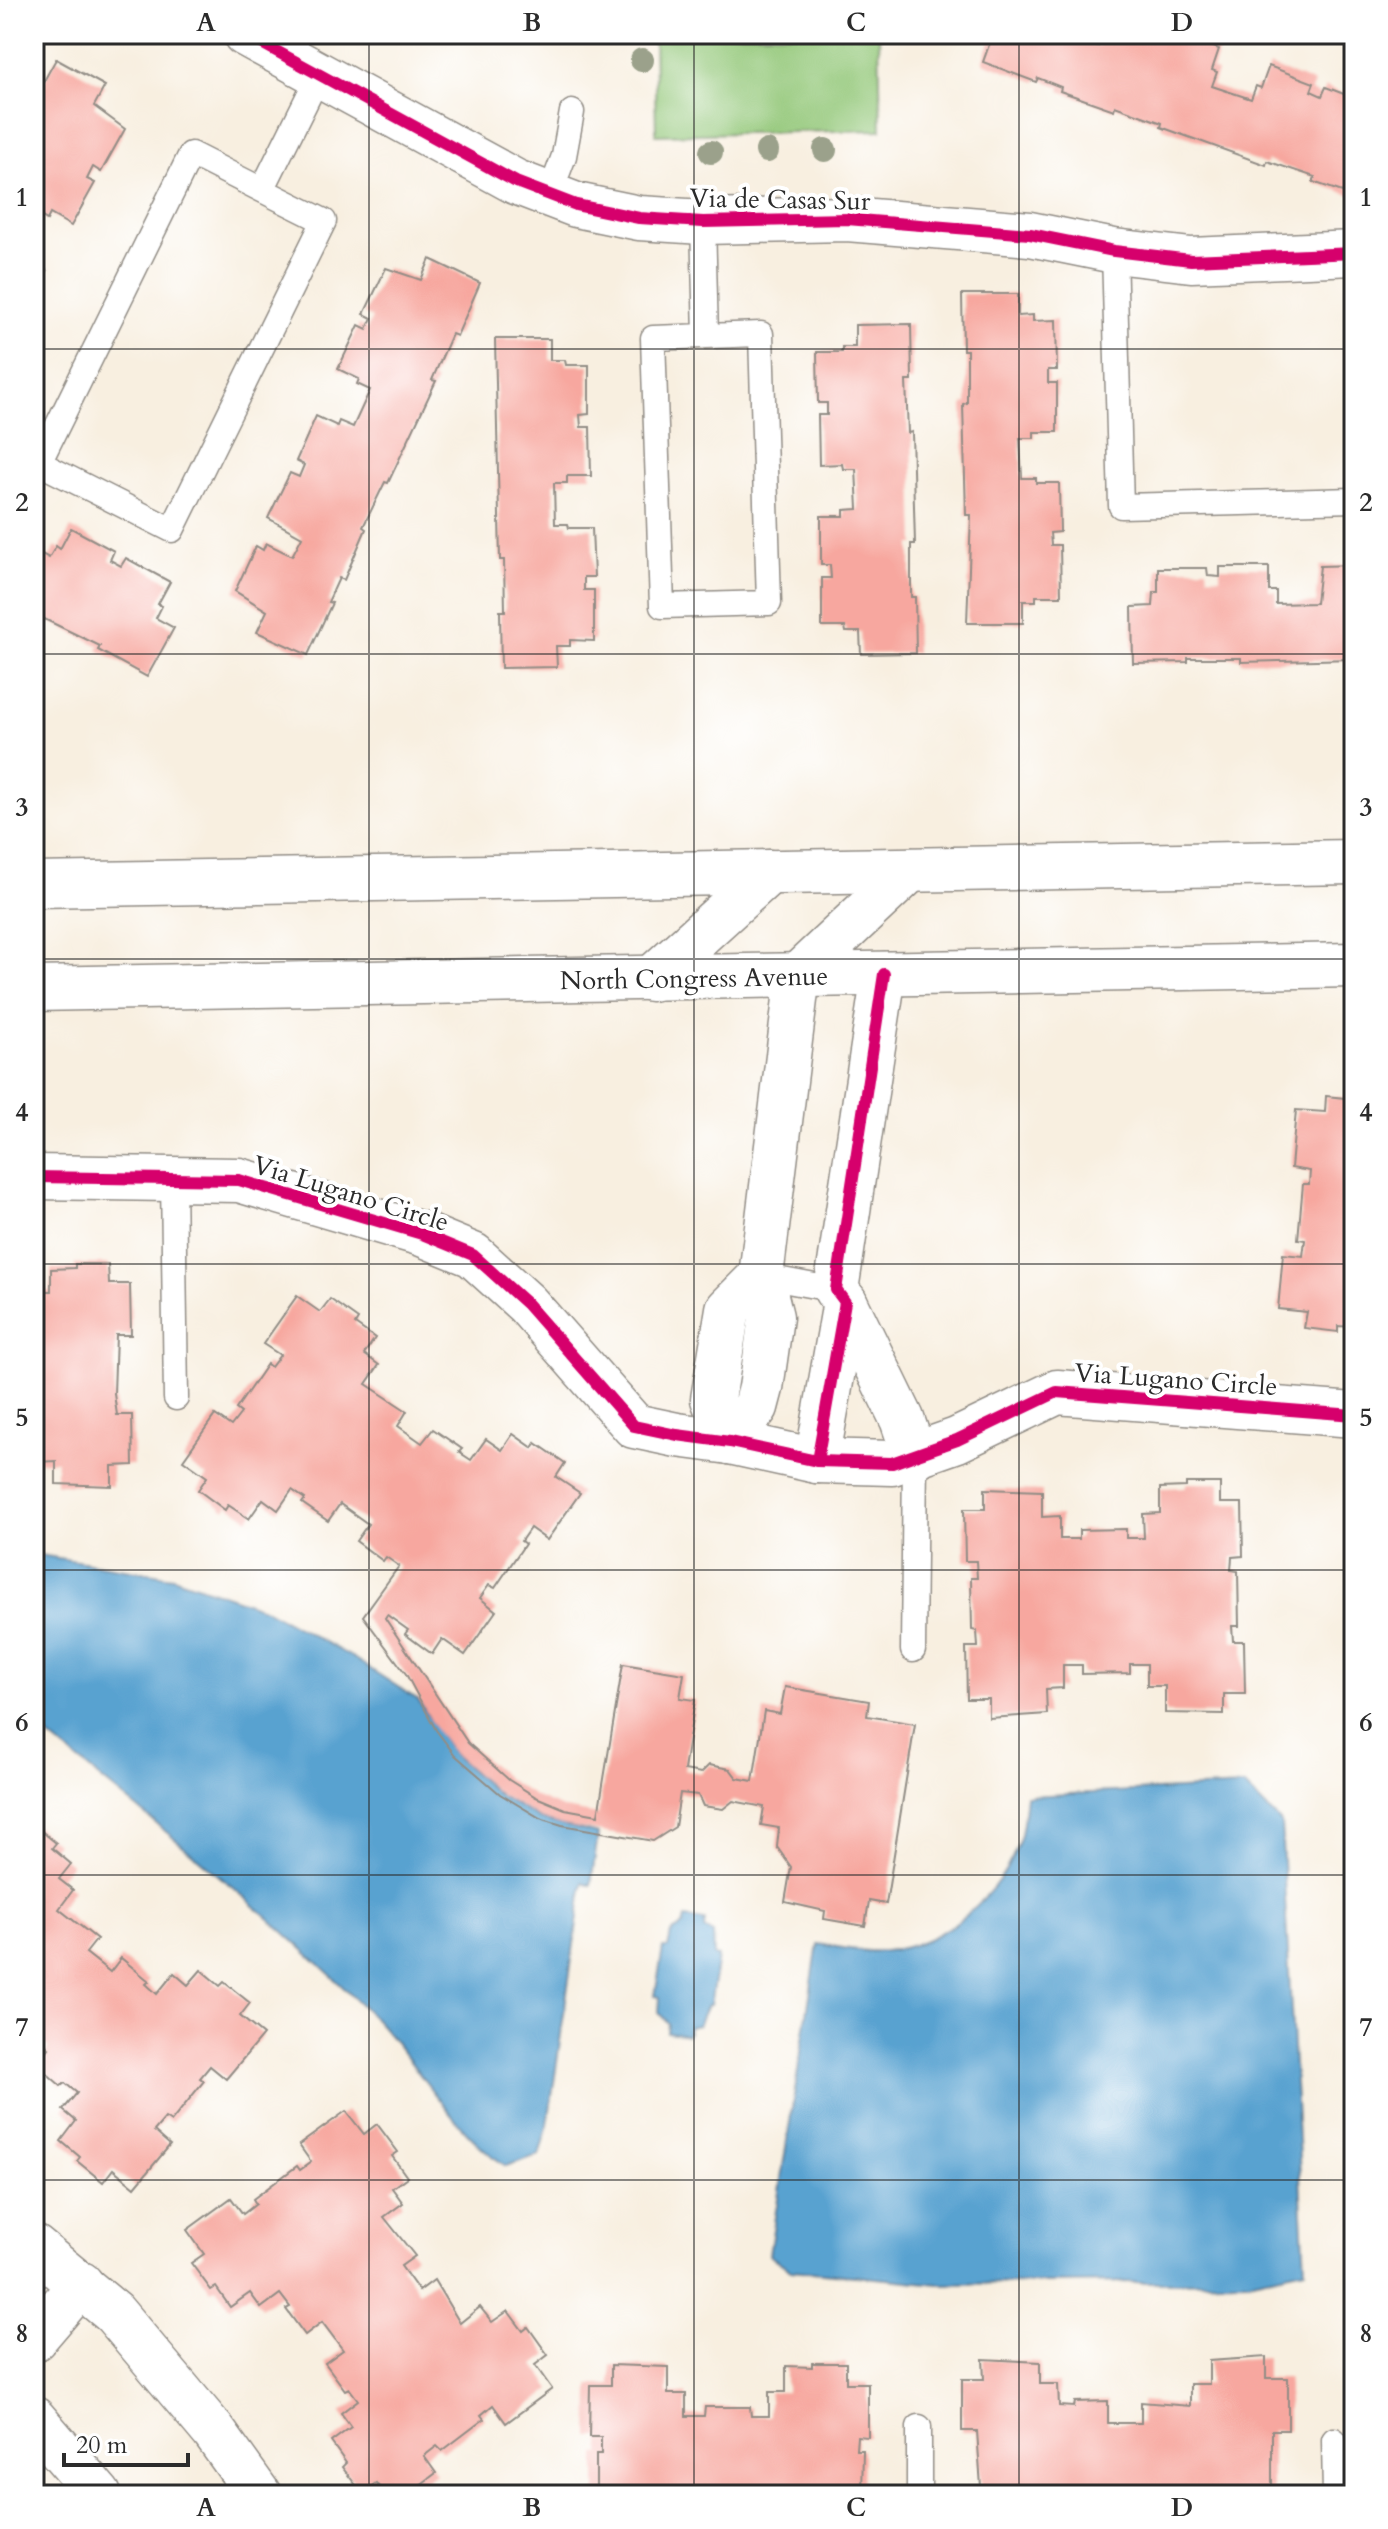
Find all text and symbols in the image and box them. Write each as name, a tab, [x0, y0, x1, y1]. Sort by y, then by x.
text: A	[196, 5, 216, 40]
text: B	[523, 5, 541, 40]
text: C	[846, 5, 866, 40]
text: D	[1171, 5, 1193, 40]
text: 1	[15, 180, 29, 215]
street label: Via de Casas Sur	[689, 180, 871, 219]
text: 1	[1359, 180, 1373, 215]
text: 2	[15, 485, 29, 520]
text: 2	[1359, 485, 1373, 520]
text: 3	[15, 790, 29, 825]
text: 3	[1359, 790, 1373, 825]
street label: North Congress Avenue	[559, 959, 829, 998]
text: 4	[15, 1095, 29, 1130]
text: 4	[1359, 1095, 1373, 1130]
street label: Via Lugano Circle	[249, 1147, 453, 1240]
street label: Via Lugano Circle	[1073, 1355, 1279, 1404]
text: 5	[15, 1400, 29, 1435]
text: 5	[1359, 1400, 1373, 1435]
text: 6	[15, 1705, 29, 1740]
text: 6	[1359, 1705, 1373, 1740]
text: 7	[15, 2010, 29, 2045]
text: 7	[1359, 2010, 1373, 2045]
text: 8	[15, 2316, 29, 2351]
text: 8	[1359, 2316, 1373, 2351]
scale bar	[64, 2417, 188, 2467]
text: 20 m	[76, 2429, 128, 2462]
text: A	[196, 2490, 216, 2525]
text: B	[523, 2490, 541, 2525]
text: C	[846, 2490, 866, 2525]
text: D	[1171, 2490, 1193, 2525]

